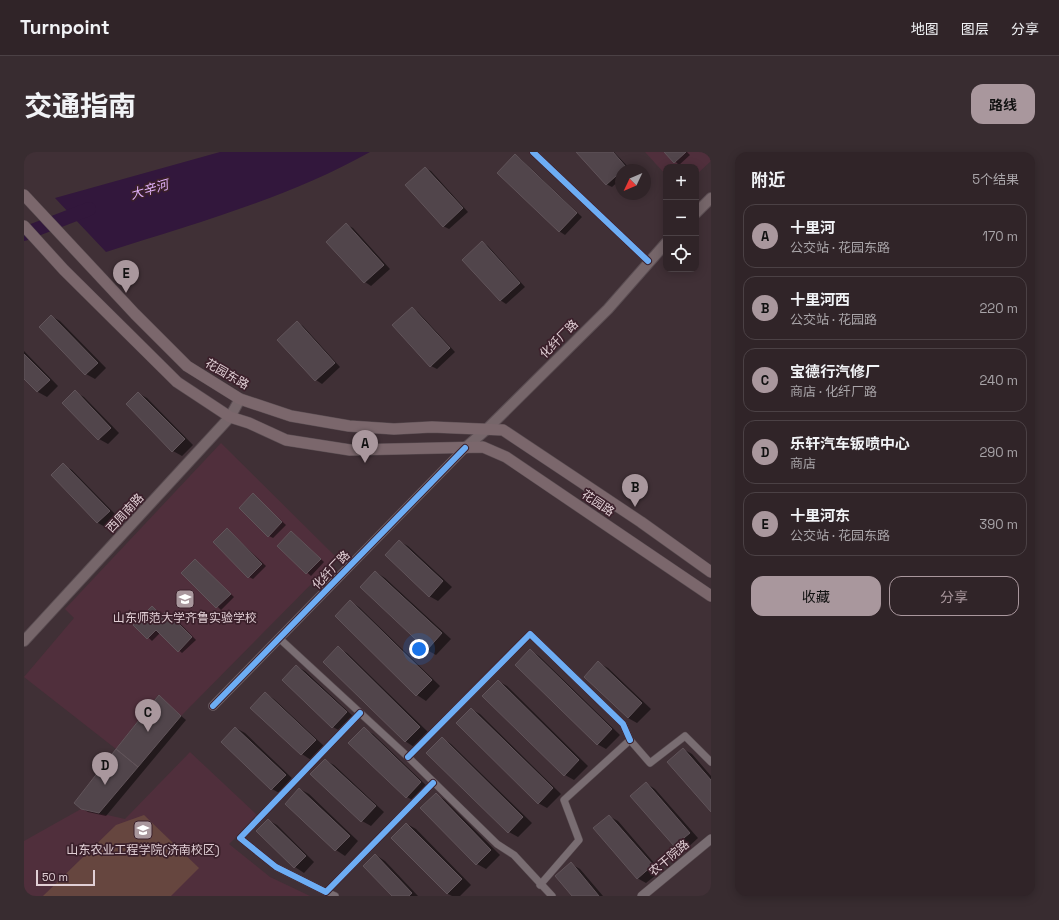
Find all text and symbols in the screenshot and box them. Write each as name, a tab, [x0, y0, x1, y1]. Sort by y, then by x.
text: Turnpoint	[20, 15, 110, 40]
text: 地图	[911, 20, 939, 38]
text: 图层	[961, 20, 989, 38]
text: 分享	[1011, 20, 1039, 38]
button: 路线	[971, 84, 1035, 124]
text: 交通指南	[24, 88, 136, 124]
north arrow	[615, 164, 651, 200]
map controls	[663, 164, 699, 272]
button: +	[663, 164, 699, 200]
text: 附近	[751, 169, 785, 191]
text: 5个结果	[972, 171, 1019, 188]
water label: 大辛河	[128, 175, 173, 203]
button: −	[663, 200, 699, 236]
text: 十里河	[790, 218, 835, 237]
text: A	[761, 228, 769, 245]
text: 170 m	[982, 228, 1018, 245]
button: locate	[663, 236, 699, 272]
text: 公交站 · 花园东路	[790, 239, 890, 256]
pin: E	[113, 260, 139, 293]
text: 十里河西	[790, 290, 850, 309]
text: B	[761, 300, 769, 317]
text: 220 m	[979, 300, 1018, 317]
text: 公交站 · 花园路	[790, 311, 877, 328]
street label: 化纤厂路	[536, 316, 582, 362]
street label: 花园东路	[202, 355, 252, 393]
text: 宝德行汽修厂	[790, 362, 880, 381]
text: C	[761, 372, 769, 389]
text: 240 m	[980, 372, 1018, 389]
text: 商店 · 化纤厂路	[790, 383, 877, 400]
pin: A	[352, 430, 378, 463]
text: 乐轩汽车钣喷中心	[790, 434, 910, 453]
text: D	[761, 444, 769, 461]
text: 290 m	[979, 444, 1018, 461]
text: 商店	[790, 455, 816, 472]
pin: B	[622, 474, 648, 507]
street label: 花园路	[579, 486, 617, 520]
street label: 西周南路	[103, 490, 147, 536]
text: 十里河东	[790, 506, 850, 525]
text: E	[761, 516, 769, 533]
text: 390 m	[979, 516, 1018, 533]
text: 公交站 · 花园东路	[790, 527, 890, 544]
street label: 化纤厂路	[309, 547, 353, 593]
button: 收藏	[751, 576, 881, 616]
button: 分享	[889, 576, 1019, 616]
school or university icon: 山东师范大学齐鲁实验学校	[174, 588, 196, 610]
place label: 山东师范大学齐鲁实验学校	[113, 610, 257, 626]
your location	[409, 639, 429, 659]
pin: C	[135, 699, 161, 732]
pin: D	[92, 752, 118, 785]
school or university icon: 山东农业工程学院(济南校区)	[132, 819, 154, 841]
street label: 农干院路	[645, 836, 693, 880]
place label: 山东农业工程学院(济南校区)	[66, 842, 220, 858]
scale bar	[36, 868, 95, 887]
text: 50 m	[42, 870, 68, 884]

